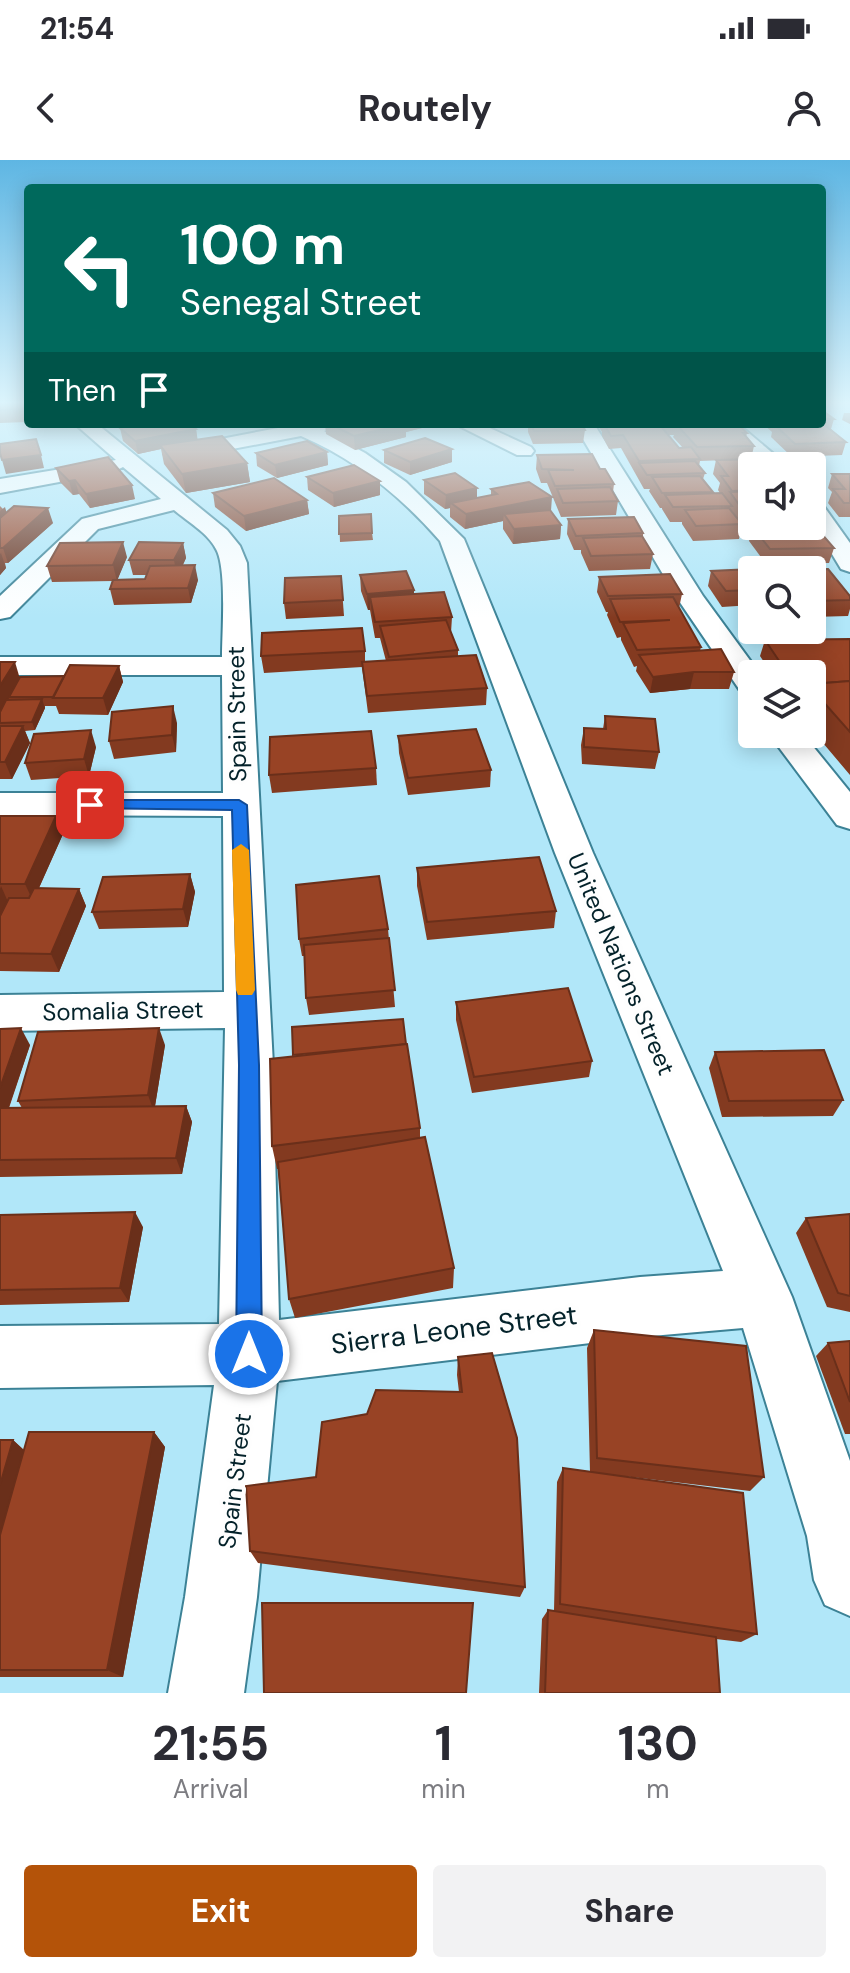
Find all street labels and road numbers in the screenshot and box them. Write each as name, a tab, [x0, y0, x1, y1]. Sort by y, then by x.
street label: Spain Street	[220, 646, 253, 782]
street label: United Nations Street	[561, 848, 682, 1080]
street label: Somalia Street	[42, 994, 204, 1027]
street label: Sierra Leone Street	[329, 1296, 579, 1363]
street label: Spain Street	[211, 1412, 258, 1550]

